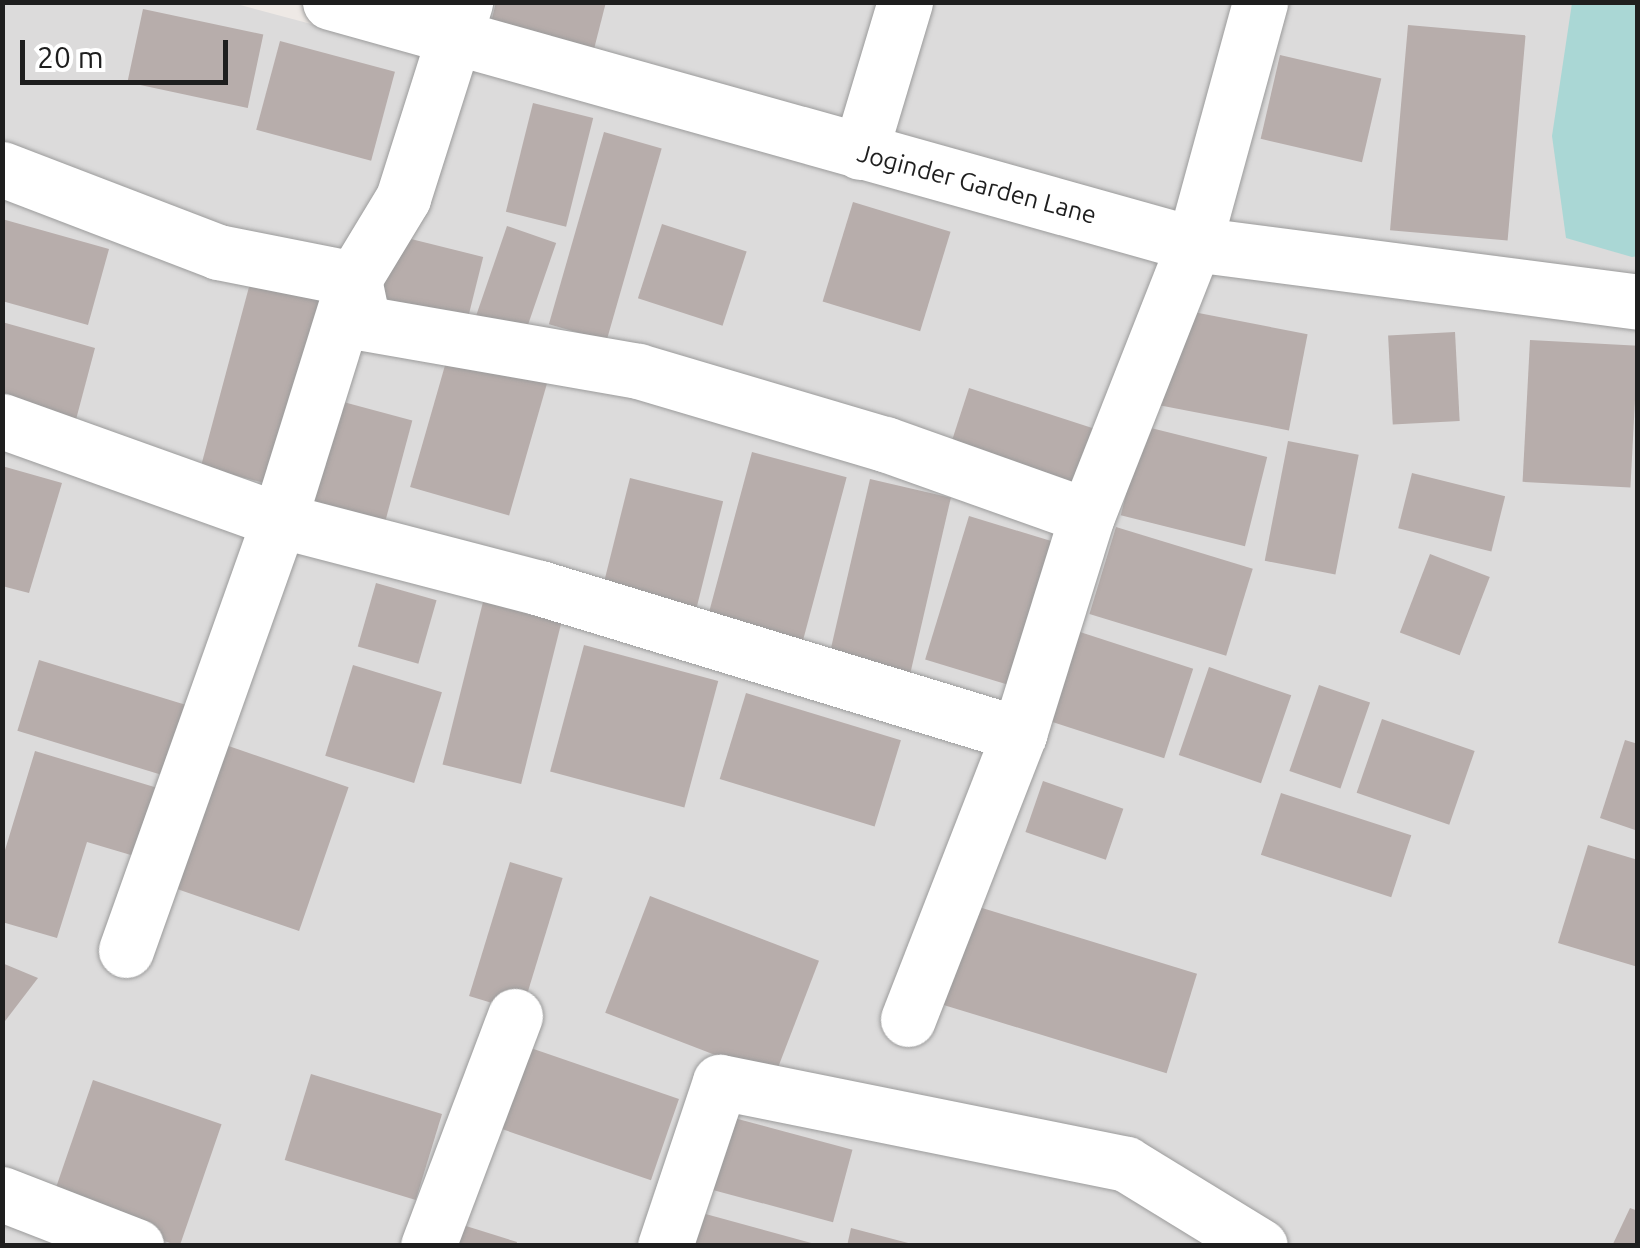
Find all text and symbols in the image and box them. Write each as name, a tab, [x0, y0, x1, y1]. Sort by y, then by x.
scale bar	[25, 20, 232, 82]
text: 20 m	[37, 40, 104, 74]
street label: Joginder Garden Lane	[854, 138, 1100, 230]

